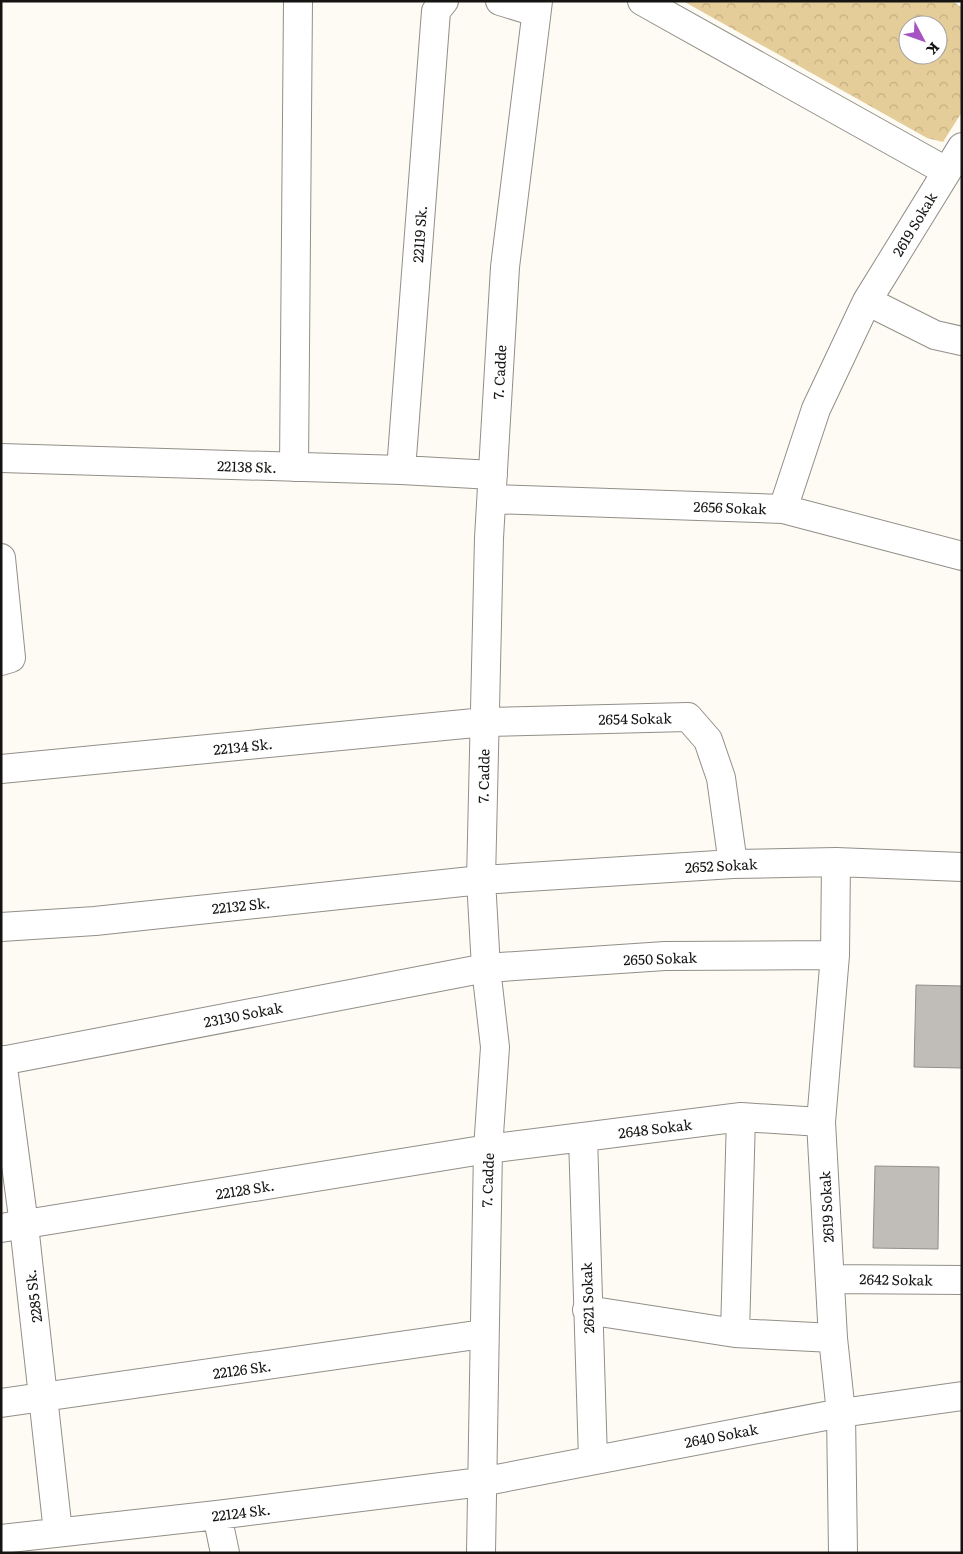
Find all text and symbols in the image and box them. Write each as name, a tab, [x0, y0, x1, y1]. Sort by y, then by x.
north arrow	[898, 15, 948, 65]
text: K	[922, 38, 945, 60]
street label: 2619 Sokak	[887, 188, 941, 260]
street label: 22119 Sk.	[407, 205, 431, 263]
street label: 7. Cadde	[488, 344, 510, 400]
street label: 22138 Sk.	[217, 455, 277, 477]
street label: 2656 Sokak	[693, 496, 767, 518]
street label: 2654 Sokak	[598, 707, 672, 729]
street label: 22134 Sk.	[212, 733, 274, 759]
street label: 7. Cadde	[473, 749, 493, 803]
street label: 2652 Sokak	[684, 853, 758, 877]
street label: 22132 Sk.	[211, 892, 271, 918]
street label: 2650 Sokak	[623, 947, 698, 969]
street label: 23130 Sokak	[202, 996, 285, 1031]
street label: 2648 Sokak	[617, 1114, 693, 1142]
street label: 7. Cadde	[476, 1152, 498, 1208]
street label: 2619 Sokak	[814, 1170, 838, 1243]
street label: 22128 Sk.	[214, 1175, 276, 1203]
street label: 2621 Sokak	[576, 1262, 598, 1334]
street label: 2285 Sk.	[20, 1268, 46, 1324]
street label: 2642 Sokak	[859, 1268, 933, 1290]
street label: 22126 Sk.	[211, 1355, 273, 1383]
street label: 2640 Sokak	[683, 1418, 760, 1452]
street label: 22124 Sk.	[210, 1498, 272, 1526]

